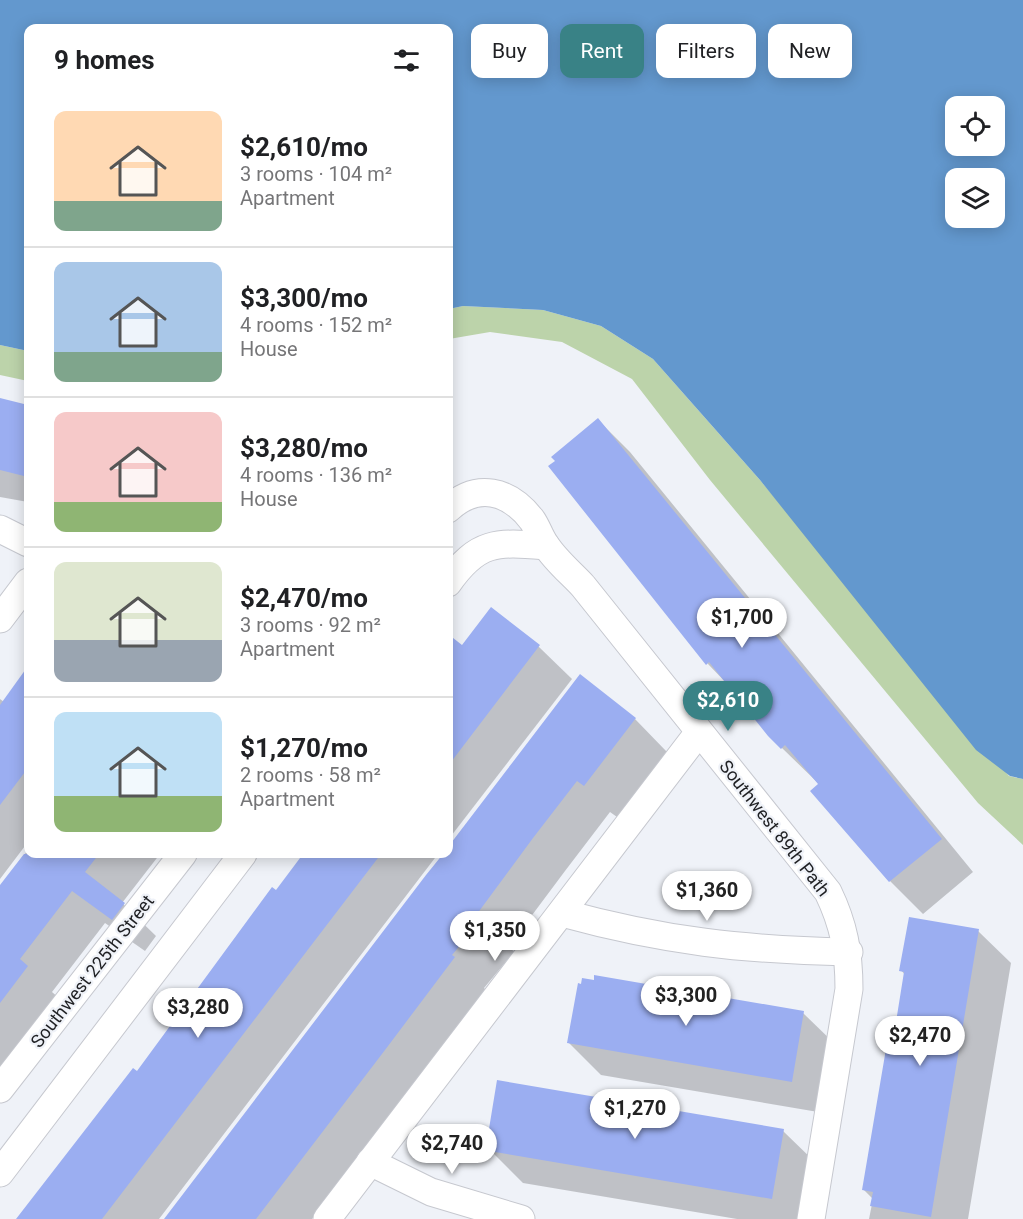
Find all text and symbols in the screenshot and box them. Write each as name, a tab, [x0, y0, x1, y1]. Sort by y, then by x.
chip: Buy	[471, 24, 548, 78]
chip: Rent	[560, 24, 644, 78]
chip: Filters	[656, 24, 756, 78]
chip: New	[768, 24, 852, 78]
icon: filters	[390, 44, 423, 77]
text: 9 homes	[54, 45, 155, 75]
map controls	[945, 96, 1005, 228]
button: locate	[945, 96, 1005, 156]
text: $2,610/mo	[240, 132, 368, 162]
icon: home	[102, 135, 174, 207]
text: 3 rooms · 104 m²	[240, 162, 392, 186]
button: layers	[945, 168, 1005, 228]
text: Apartment	[240, 186, 335, 210]
text: $3,300/mo	[240, 283, 368, 313]
icon: home	[102, 286, 174, 358]
text: 4 rooms · 152 m²	[240, 313, 392, 337]
text: House	[240, 337, 298, 361]
text: $3,280/mo	[240, 433, 368, 463]
icon: home	[102, 436, 174, 508]
text: 4 rooms · 136 m²	[240, 463, 392, 487]
text: House	[240, 487, 298, 511]
text: $2,470/mo	[240, 583, 368, 613]
icon: home	[102, 586, 174, 658]
pin: $1,700	[693, 598, 791, 649]
text: $1,700	[711, 605, 773, 629]
text: 3 rooms · 92 m²	[240, 613, 381, 637]
text: Apartment	[240, 637, 335, 661]
pin: $2,610	[679, 681, 777, 732]
text: $2,610	[697, 688, 759, 712]
text: $1,270/mo	[240, 733, 368, 763]
icon: home	[102, 736, 174, 808]
street label: Southwest 89th Path	[715, 756, 835, 900]
text: 2 rooms · 58 m²	[240, 763, 381, 787]
text: Apartment	[240, 787, 335, 811]
pin: $1,360	[658, 871, 756, 922]
text: $1,360	[676, 878, 738, 902]
street label: Southwest 225th Street	[26, 891, 158, 1051]
pin: $1,350	[446, 911, 544, 962]
text: $1,350	[464, 918, 526, 942]
pin: $3,300	[637, 976, 735, 1027]
text: $3,300	[655, 983, 717, 1007]
pin: $3,280	[149, 988, 247, 1039]
text: $3,280	[167, 995, 229, 1019]
pin: $2,470	[871, 1016, 969, 1067]
text: $2,470	[889, 1023, 951, 1047]
pin: $1,270	[586, 1089, 684, 1140]
text: $1,270	[604, 1096, 666, 1120]
pin: $2,740	[403, 1124, 501, 1175]
text: $2,740	[421, 1131, 483, 1155]

